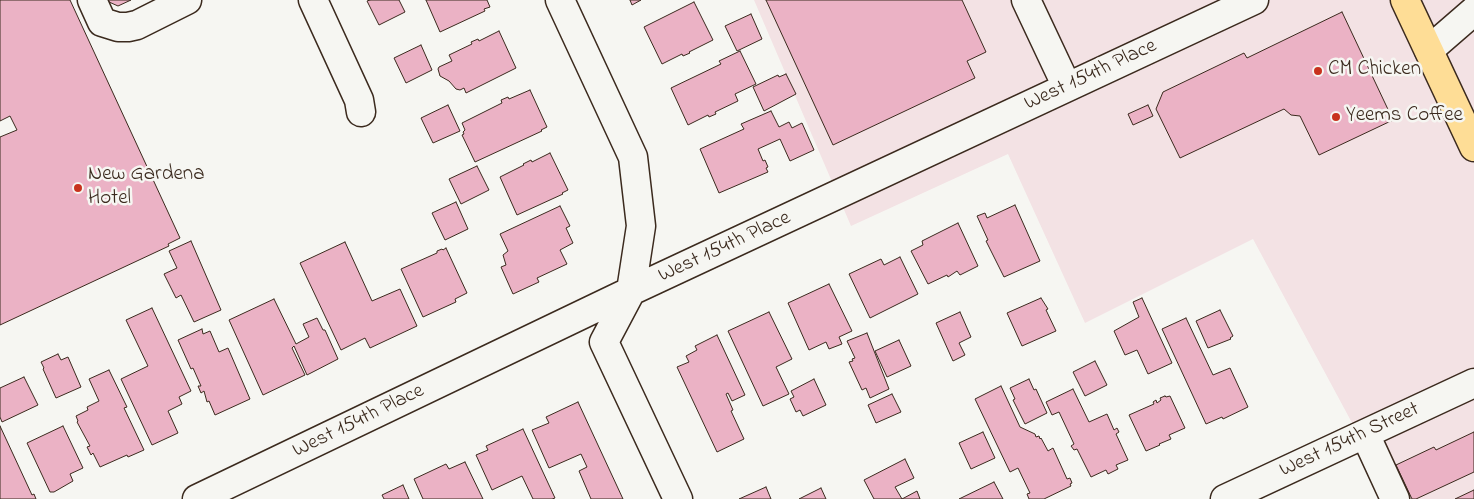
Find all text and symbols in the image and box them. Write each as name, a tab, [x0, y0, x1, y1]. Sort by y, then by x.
street label: West 154th Place	[1021, 34, 1161, 118]
place label: CM Chicken	[1328, 58, 1421, 84]
marker: CM Chicken	[1312, 65, 1324, 77]
place label: Yeems Coffee	[1346, 104, 1463, 130]
marker: Yeems Coffee	[1330, 111, 1342, 123]
place label: New Gardena Hotel	[88, 163, 205, 213]
marker: New Gardena Hotel	[72, 182, 84, 194]
street label: West 154th Place	[655, 206, 795, 290]
street label: West 154th Place	[289, 379, 429, 465]
street label: West 154th Street	[1276, 398, 1424, 484]

